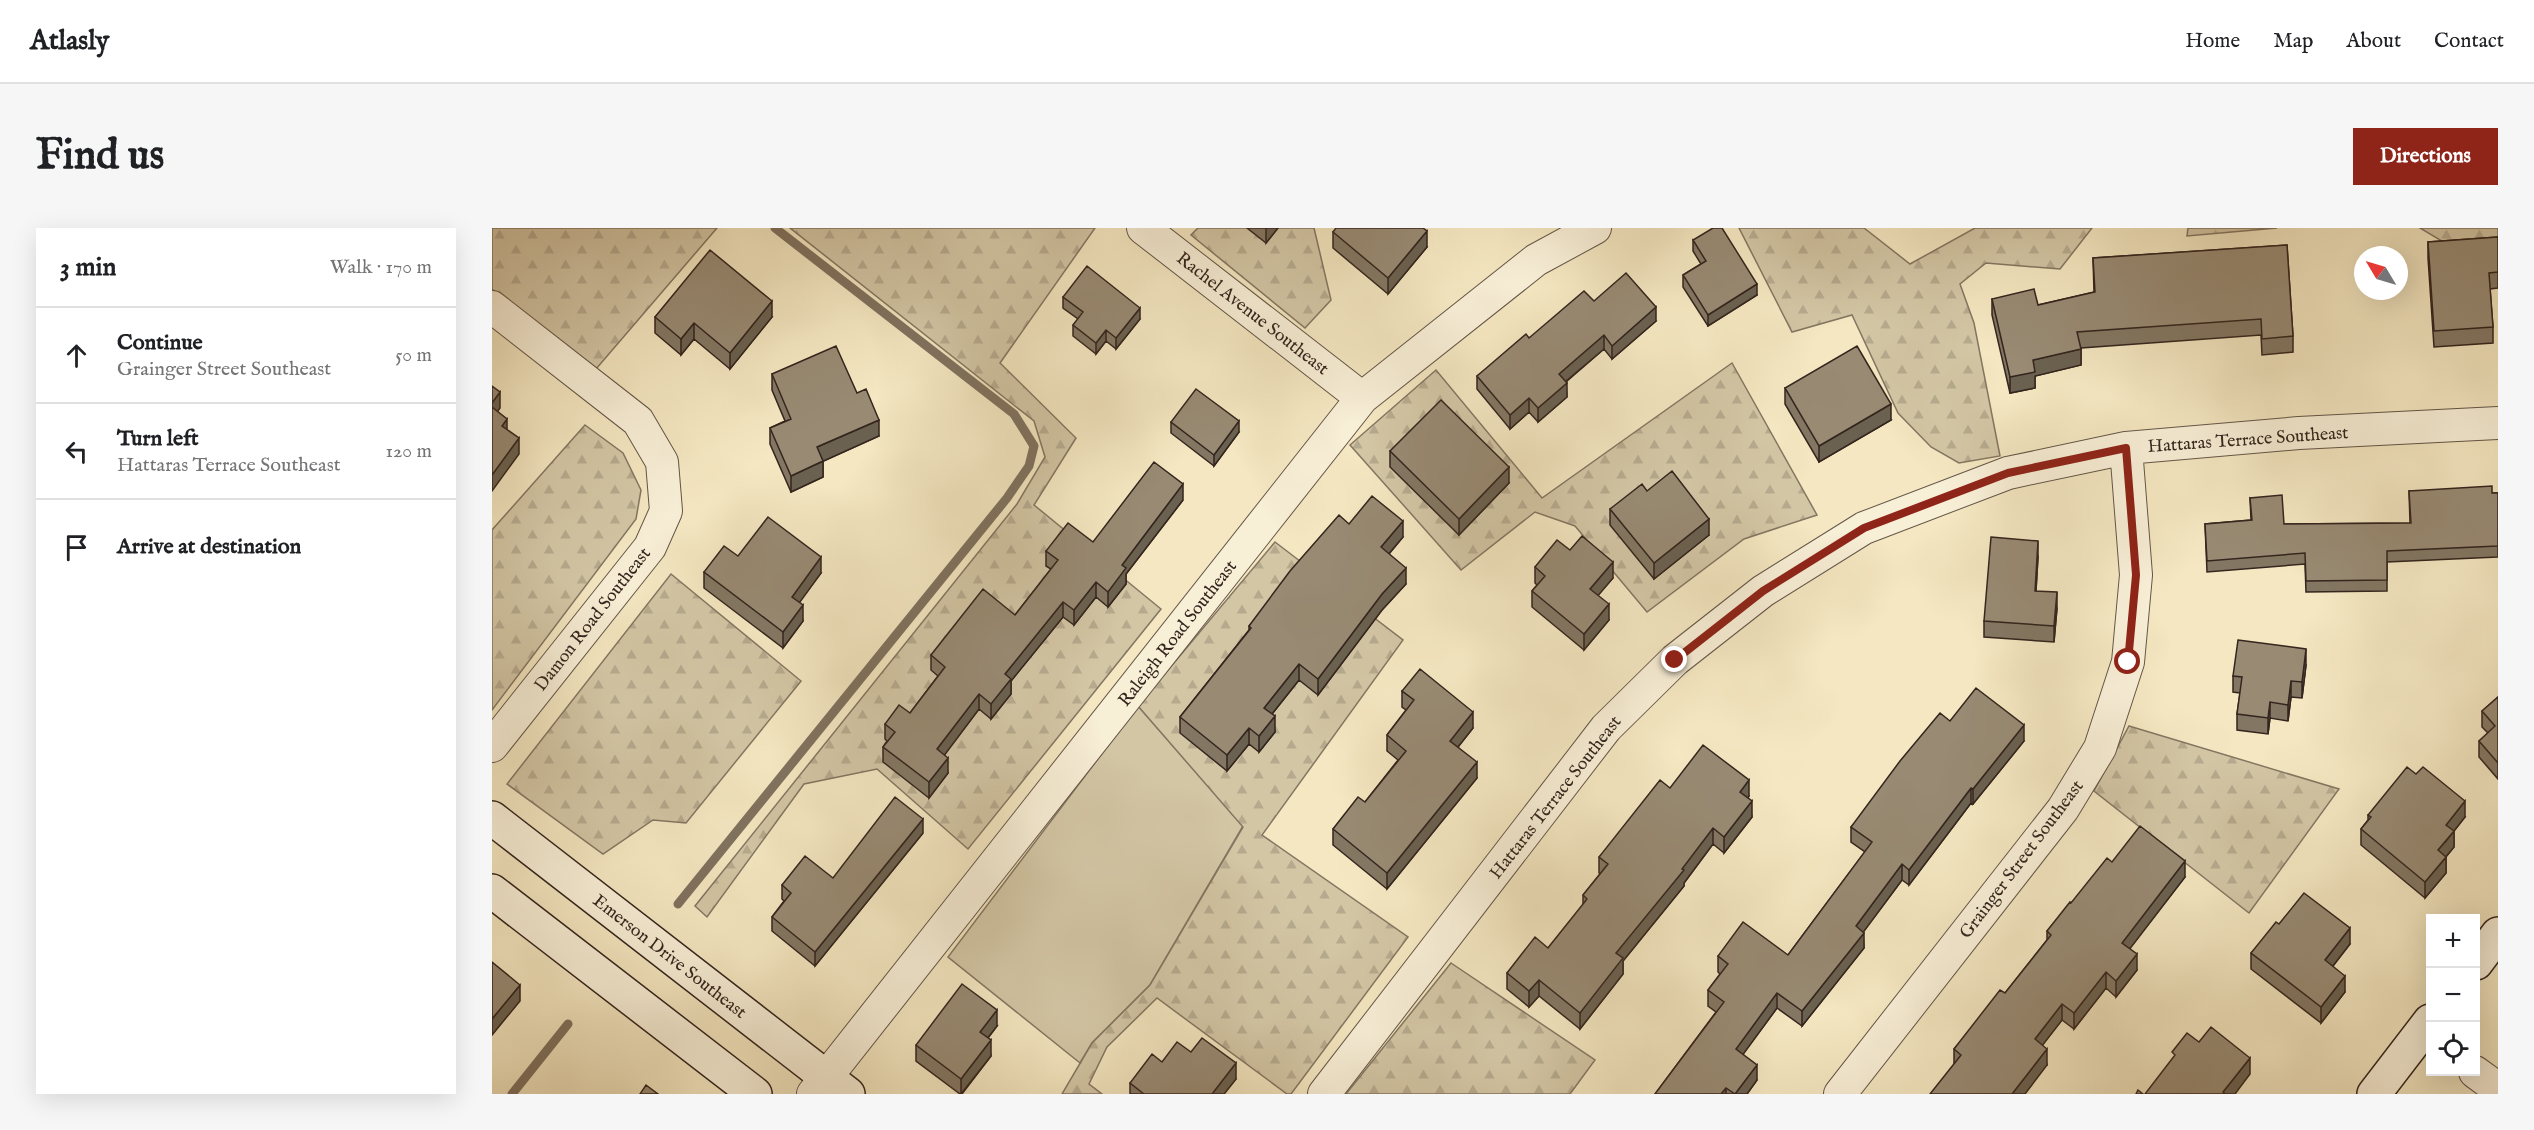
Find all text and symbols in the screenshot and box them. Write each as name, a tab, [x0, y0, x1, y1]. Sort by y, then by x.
text: Atlasly	[30, 24, 109, 59]
text: Home	[2185, 28, 2240, 55]
text: Map	[2273, 28, 2313, 55]
text: About	[2346, 28, 2401, 55]
text: Contact	[2434, 28, 2504, 55]
button: Directions	[2353, 128, 2498, 185]
text: Find us	[36, 130, 164, 183]
north arrow	[2354, 246, 2408, 300]
street label: Rachel Avenue Southeast	[1171, 248, 1333, 381]
text: 3 min	[60, 251, 116, 284]
text: Walk · 170 m	[330, 255, 432, 280]
text: Continue	[117, 329, 203, 357]
icon: ahead	[60, 339, 93, 372]
text: 50 m	[395, 343, 432, 368]
text: Grainger Street Southeast	[117, 357, 331, 382]
street label: Hattaras Terrace Southeast	[2147, 422, 2349, 459]
text: Turn left	[117, 425, 199, 453]
icon: left	[60, 435, 93, 468]
text: 120 m	[386, 439, 432, 464]
text: Hattaras Terrace Southeast	[117, 453, 341, 478]
icon: arrive	[60, 531, 93, 564]
text: Arrive at destination	[117, 533, 301, 561]
street label: Damon Road Southeast	[530, 543, 657, 696]
street label: Raleigh Road Southeast	[1114, 556, 1243, 712]
route end	[1661, 646, 1687, 672]
route start	[2114, 648, 2140, 674]
street label: Hattaras Terrace Southeast	[1485, 712, 1627, 884]
street label: Grainger Street Southeast	[1955, 776, 2089, 944]
street label: Emerson Drive Southeast	[588, 890, 751, 1024]
map controls	[2426, 914, 2480, 1076]
button: +	[2426, 914, 2480, 968]
button: −	[2426, 968, 2480, 1022]
button: locate	[2426, 1022, 2480, 1076]

